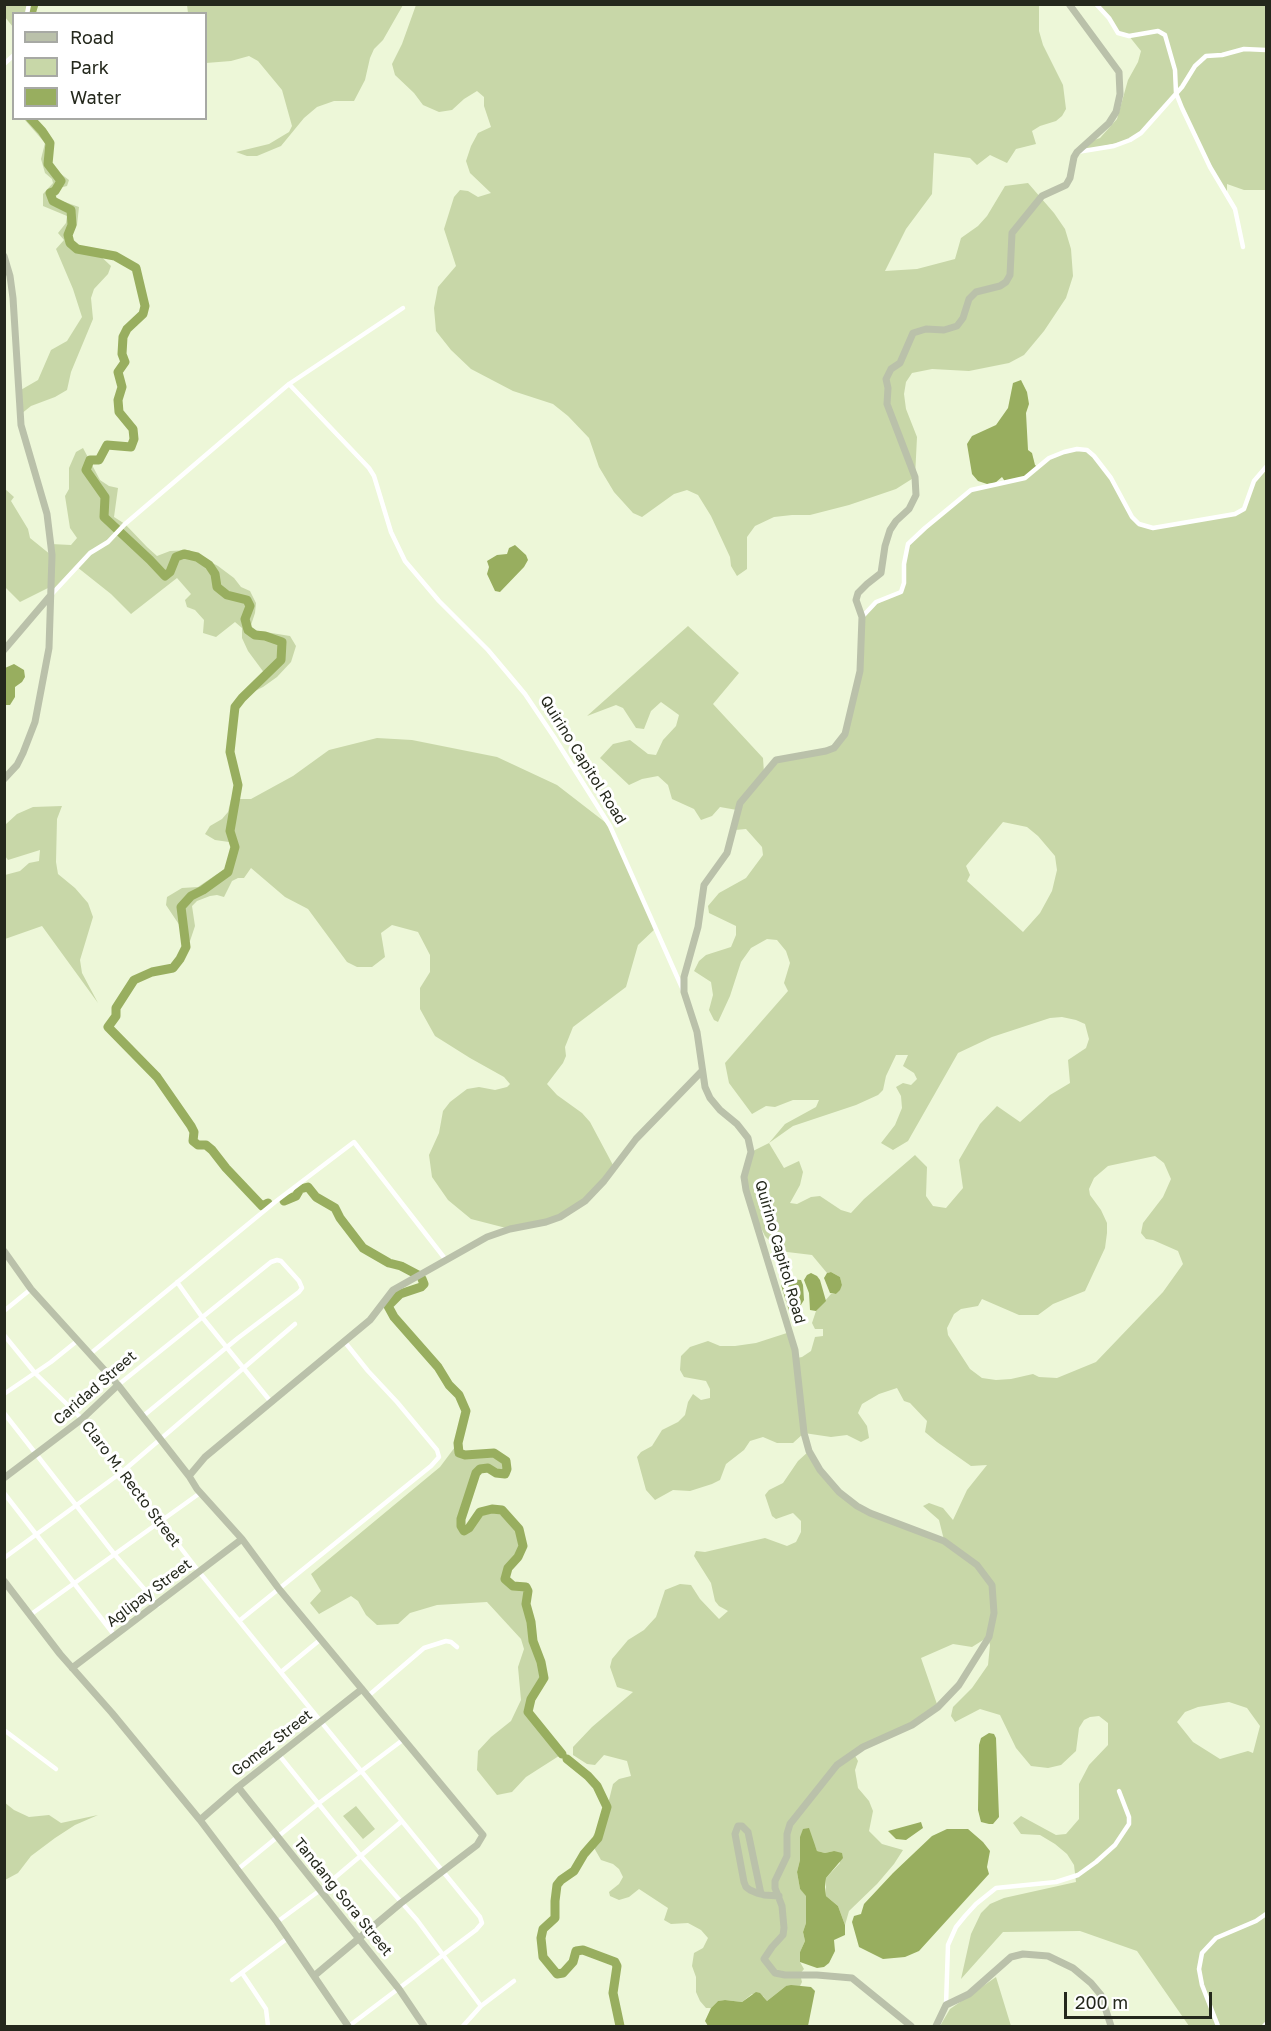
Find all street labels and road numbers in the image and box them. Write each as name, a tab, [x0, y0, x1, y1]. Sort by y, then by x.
street label: Quirino Capitol Road	[536, 692, 630, 828]
street label: Quirino Capitol Road	[751, 1178, 809, 1326]
street label: Caridad Street	[50, 1347, 140, 1429]
street label: Claro M. Recto Street	[78, 1417, 184, 1551]
street label: Aglipay Street	[103, 1555, 195, 1631]
street label: Gomez Street	[228, 1706, 316, 1780]
street label: Tandang Sora Street	[290, 1834, 396, 1960]

